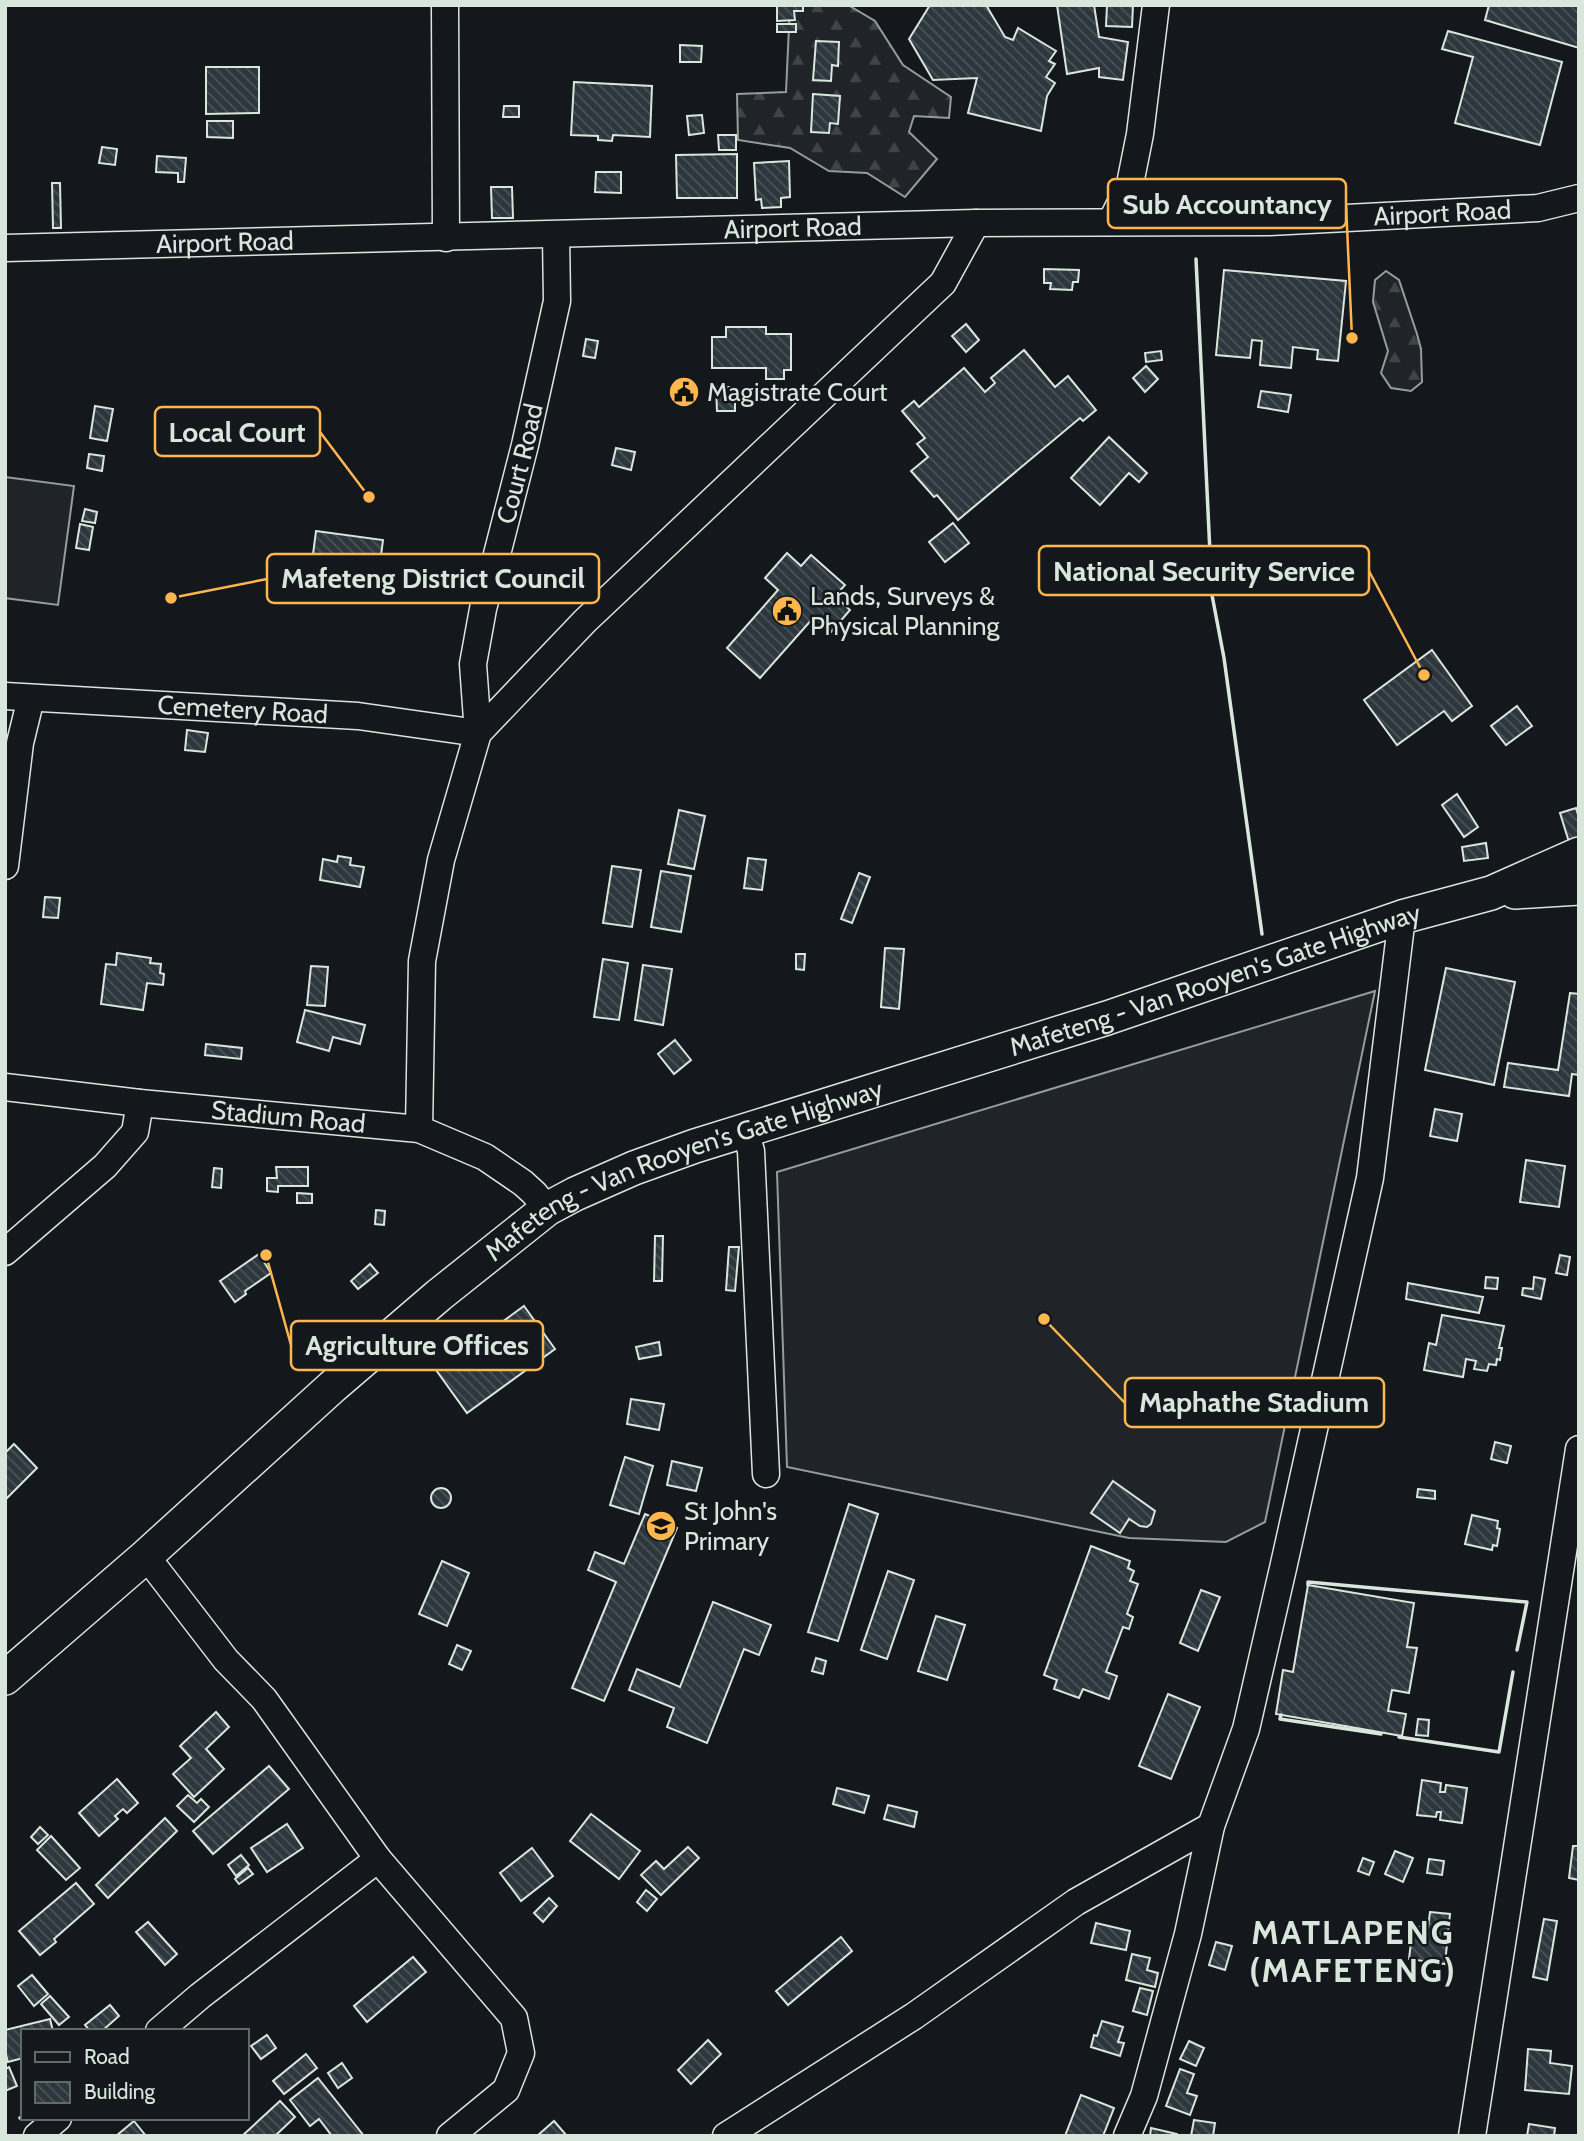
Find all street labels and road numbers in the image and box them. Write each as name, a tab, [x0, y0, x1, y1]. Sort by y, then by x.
street label: Airport Road	[1373, 193, 1512, 233]
street label: Airport Road	[723, 210, 862, 245]
street label: Airport Road	[156, 225, 294, 260]
street label: Court Road	[489, 400, 550, 527]
street label: Cemetery Road	[156, 689, 329, 730]
street label: Mafeteng - Van Rooyen's Gate Highway	[1006, 897, 1424, 1063]
street label: Mafeteng - Van Rooyen's Gate Highway	[479, 1073, 887, 1268]
street label: Stadium Road	[210, 1094, 367, 1140]

